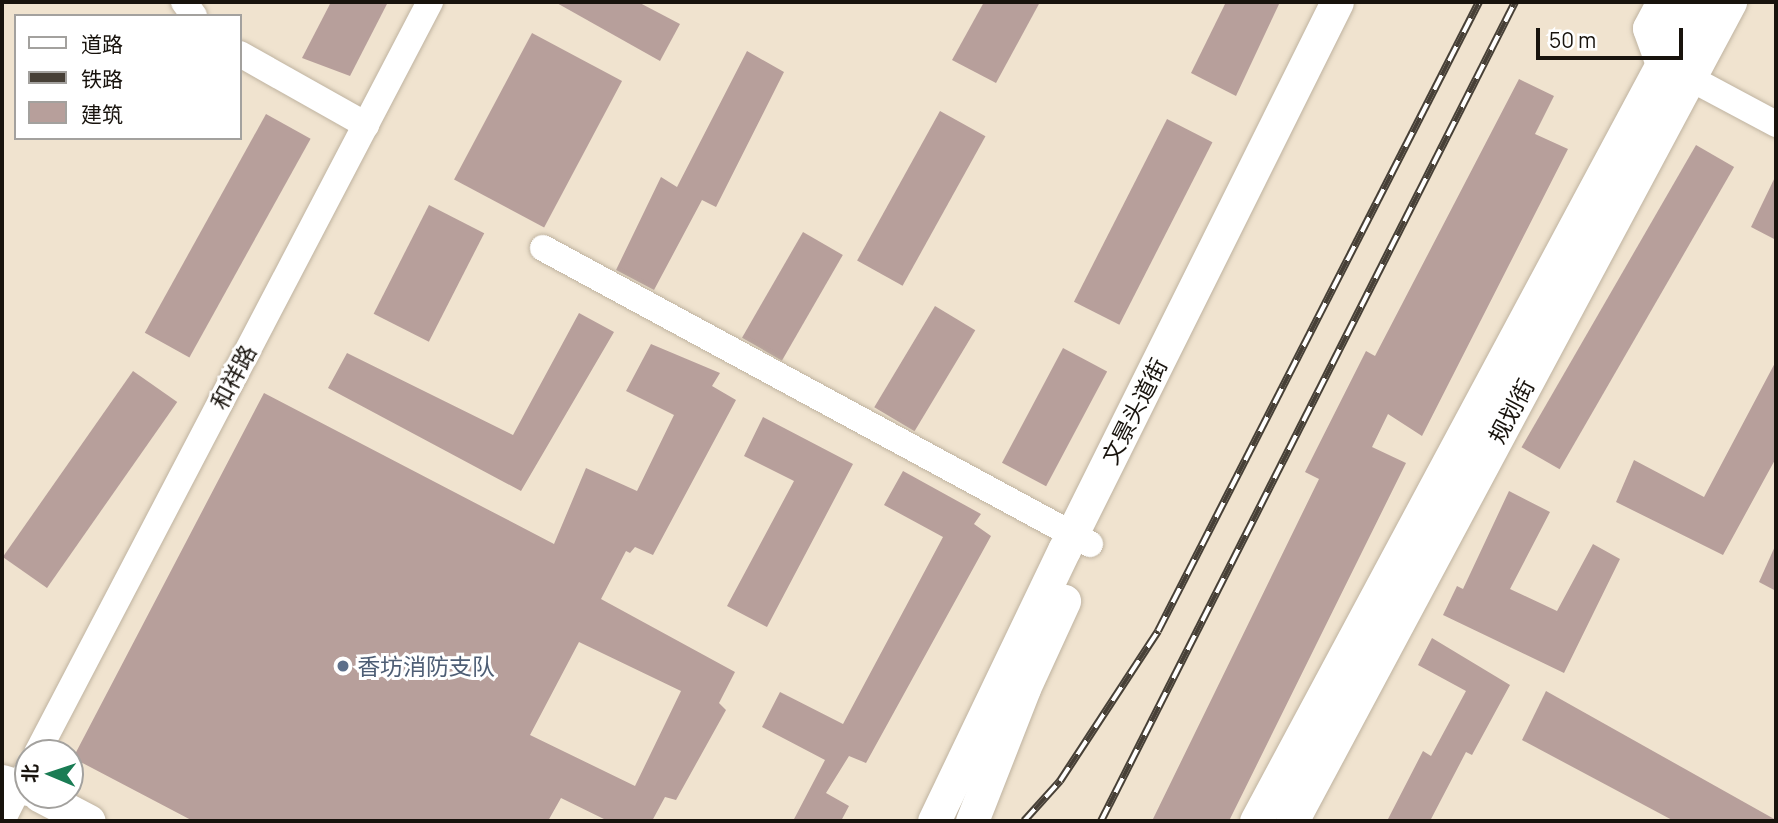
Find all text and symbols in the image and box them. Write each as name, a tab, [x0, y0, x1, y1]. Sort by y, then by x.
legend	[14, 14, 242, 140]
scale bar	[1540, 14, 1687, 58]
text: 50 m	[1549, 26, 1596, 54]
text: 道路	[81, 30, 123, 58]
text: 铁路	[81, 65, 123, 93]
text: 建筑	[81, 100, 123, 128]
street label: 和祥路	[205, 340, 261, 414]
street label: 文景头道街	[1096, 354, 1172, 468]
street label: 规划街	[1483, 374, 1539, 448]
place label: 香坊消防支队	[357, 652, 495, 680]
marker: 香坊消防支队	[335, 658, 351, 674]
north arrow	[14, 739, 84, 809]
text: 北	[17, 763, 43, 783]

